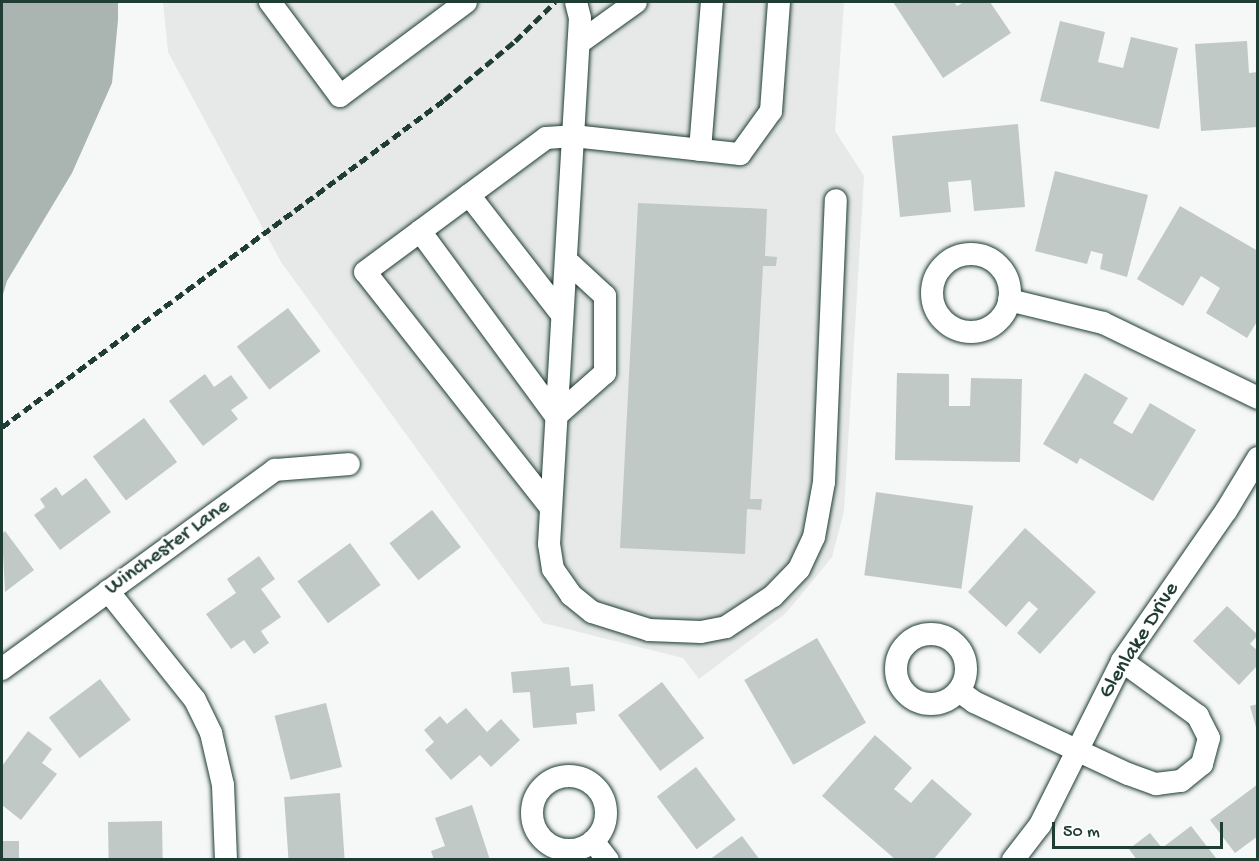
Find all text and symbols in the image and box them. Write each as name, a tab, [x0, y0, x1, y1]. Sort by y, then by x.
street label: Winchester Lane	[100, 494, 236, 602]
street label: Glenlake Drive	[1094, 578, 1186, 704]
scale bar	[1055, 810, 1226, 848]
text: 50 m	[1063, 822, 1100, 843]

